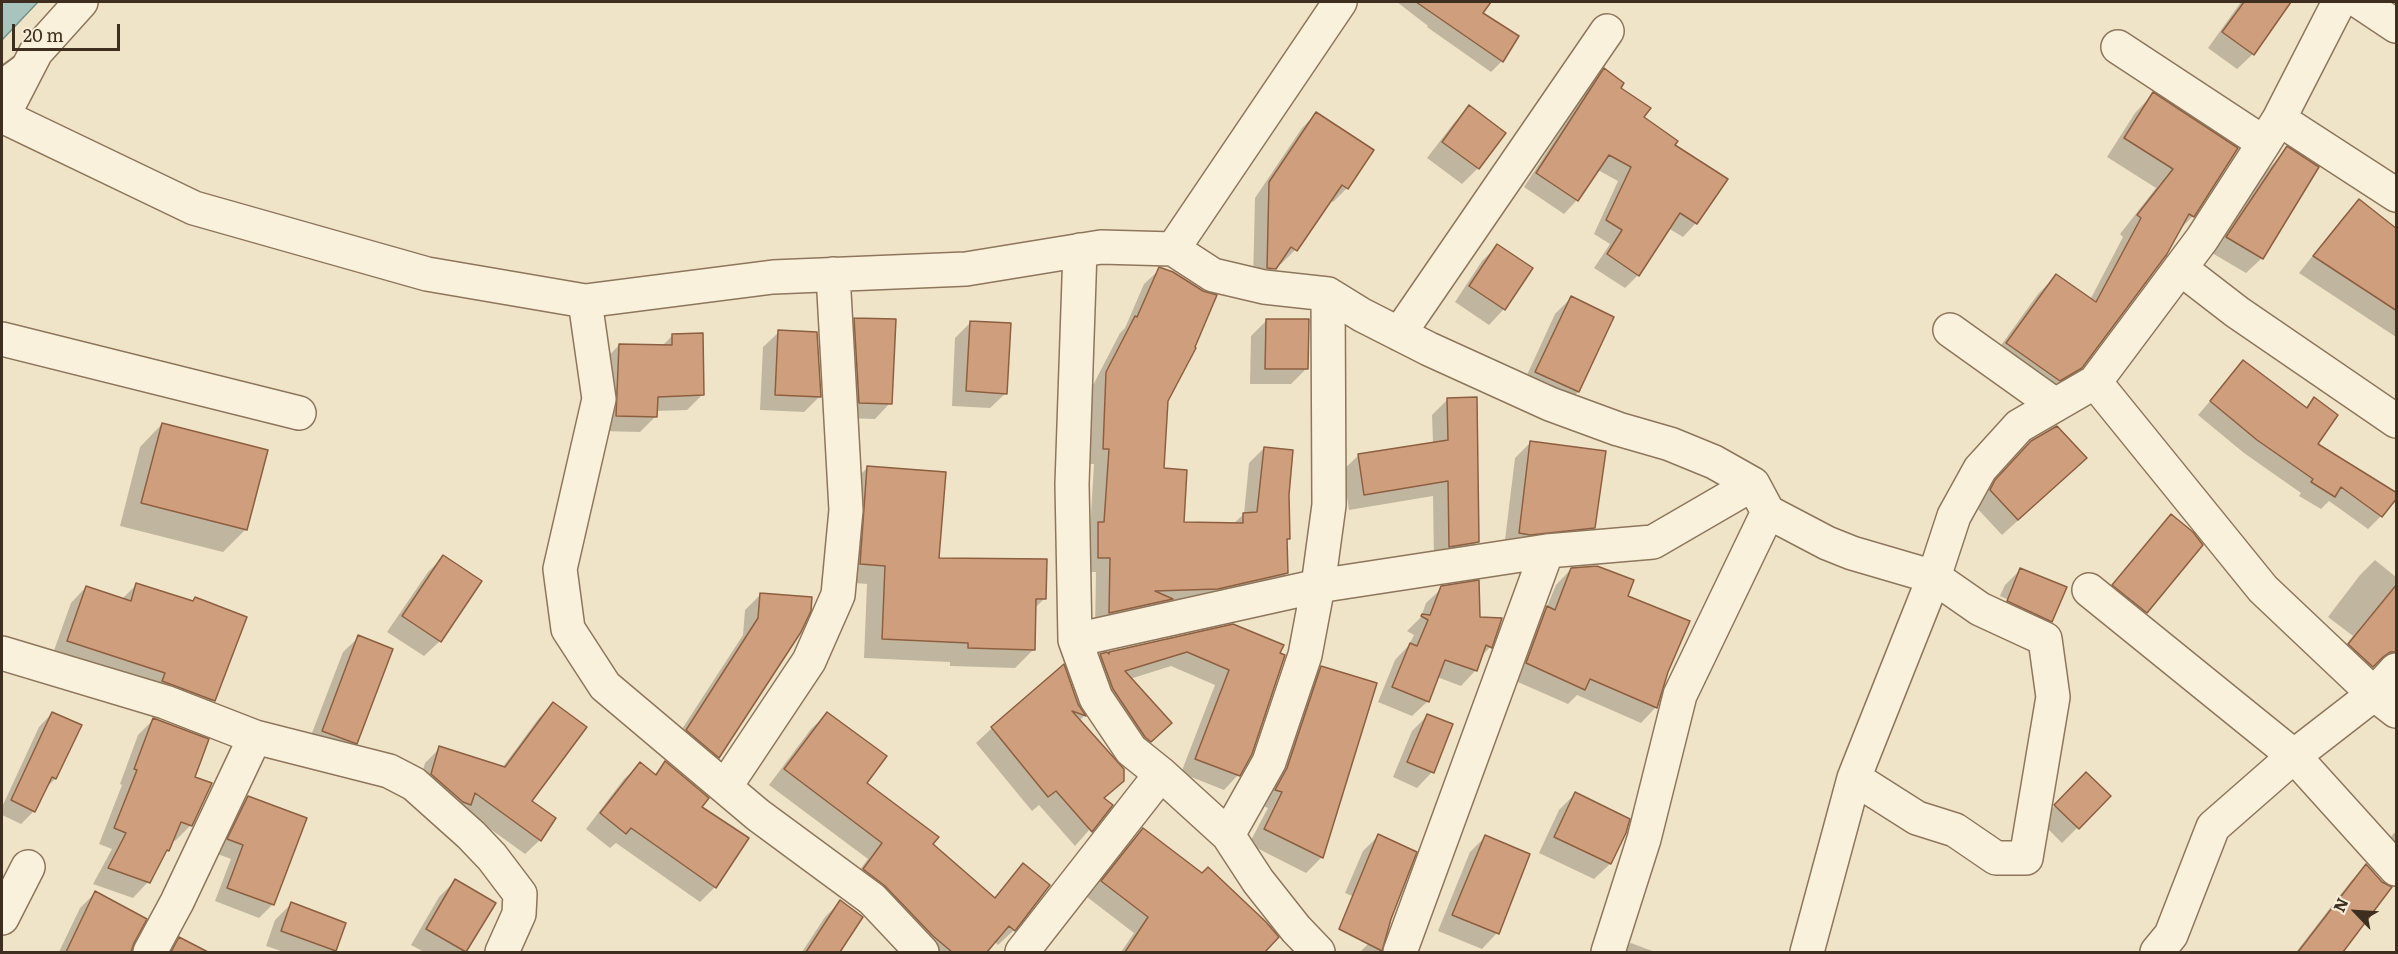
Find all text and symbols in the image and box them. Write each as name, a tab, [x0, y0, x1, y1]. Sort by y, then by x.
scale bar	[15, 12, 123, 50]
text: 20 m	[23, 21, 64, 48]
north arrow	[2326, 882, 2386, 942]
text: N	[2326, 893, 2353, 916]

